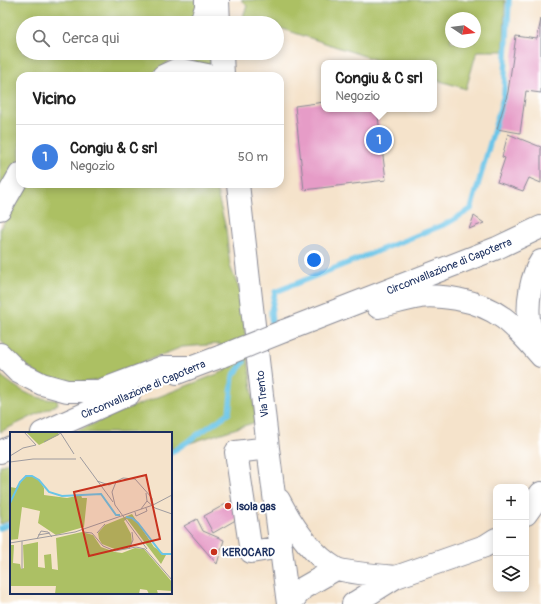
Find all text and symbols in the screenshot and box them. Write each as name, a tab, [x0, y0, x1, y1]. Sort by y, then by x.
north arrow	[445, 12, 481, 48]
search box	[16, 16, 284, 60]
icon: search	[30, 27, 52, 49]
text: Cerca qui	[62, 29, 119, 48]
popup	[321, 60, 437, 112]
text: Congiu & C srl	[335, 69, 423, 88]
text: Vicino	[32, 88, 76, 109]
text: Negozio	[335, 88, 380, 104]
pin: 1	[366, 125, 392, 155]
text: Congiu & C srl	[70, 139, 157, 158]
text: 1	[42, 149, 48, 165]
text: 50 m	[238, 149, 268, 165]
text: Negozio	[70, 158, 115, 174]
street label: Circonvallazione di Capoterra	[385, 235, 514, 298]
your location	[304, 250, 324, 270]
street label: Circonvallazione di Capoterra	[79, 357, 207, 422]
street label: Via Trento	[254, 370, 271, 418]
inset map	[10, 432, 172, 594]
map controls	[493, 484, 529, 592]
button: +	[493, 484, 529, 520]
place label: Isola gas	[236, 500, 276, 513]
marker: Isola gas	[223, 501, 233, 511]
button: −	[493, 520, 529, 556]
place label: KEROCARD	[222, 546, 275, 559]
marker: KEROCARD	[209, 547, 219, 557]
button: layers	[493, 556, 529, 592]

